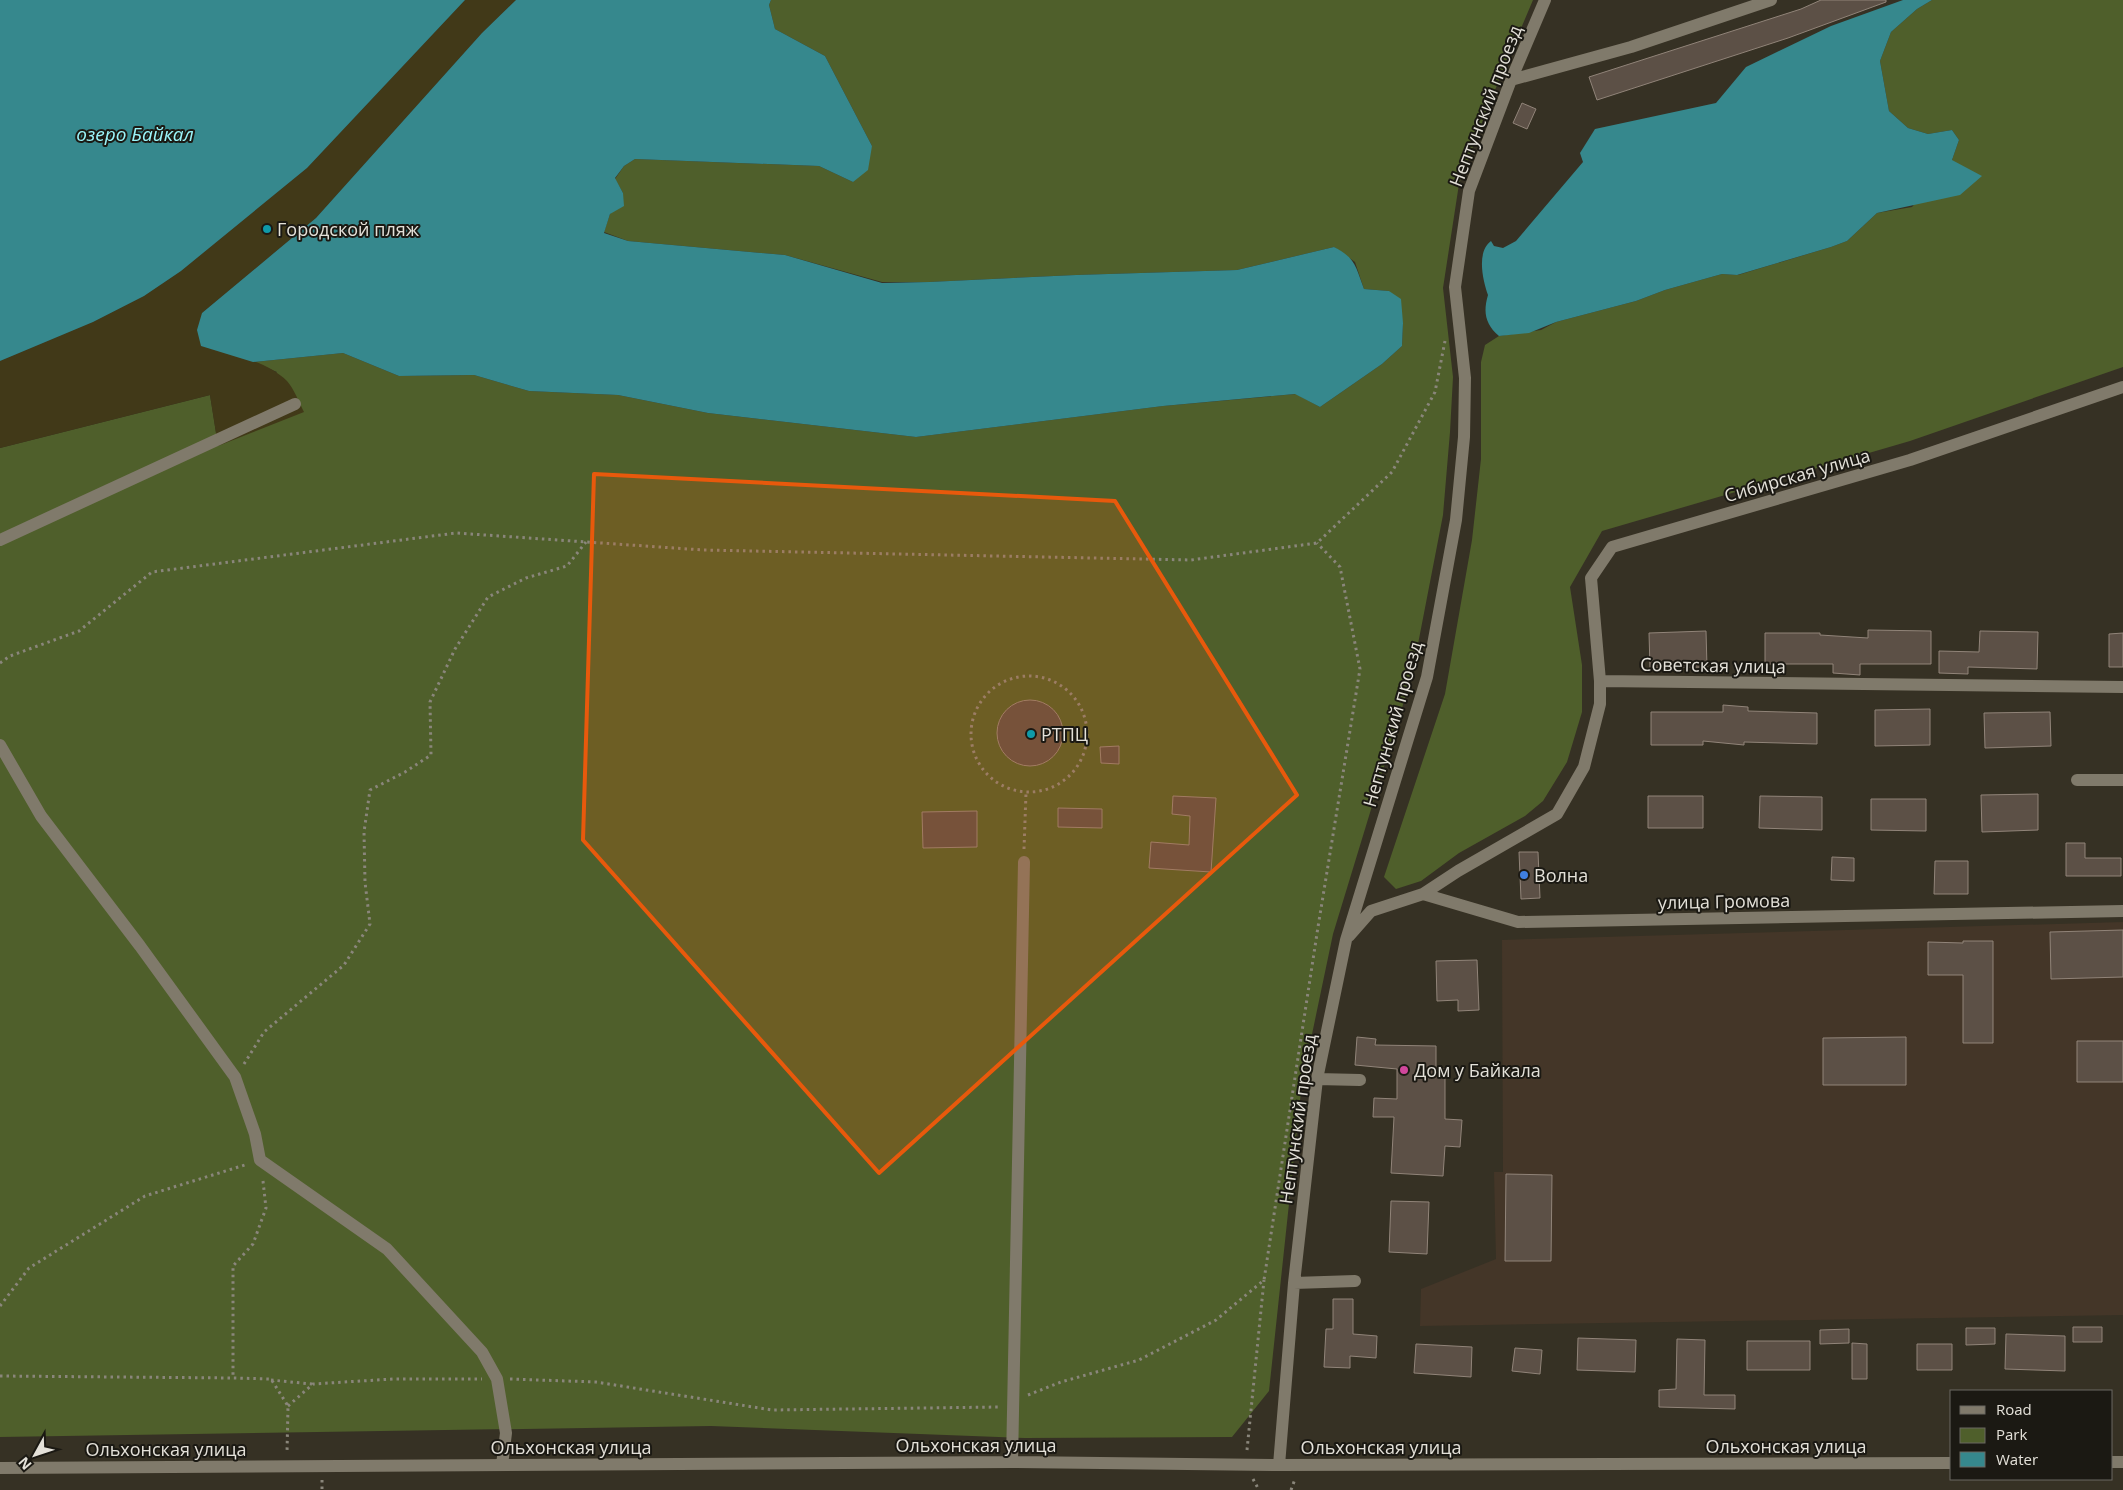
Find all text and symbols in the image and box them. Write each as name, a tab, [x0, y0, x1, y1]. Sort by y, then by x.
street label: Нептунский проезд	[1443, 22, 1527, 190]
water label: озеро Байкал	[76, 121, 194, 147]
place label: Городской пляж	[277, 217, 420, 241]
marker: Городской пляж	[261, 223, 273, 235]
street label: Сибирская улица	[1721, 443, 1873, 507]
street label: Нептунский проезд	[1357, 638, 1427, 810]
street label: Советская улица	[1640, 652, 1786, 678]
place label: РТПЦ	[1041, 722, 1088, 746]
marker: РТПЦ	[1025, 728, 1037, 740]
place label: Волна	[1534, 863, 1588, 887]
marker: Волна	[1518, 869, 1530, 881]
street label: улица Громова	[1658, 888, 1790, 914]
street label: Нептунский проезд	[1273, 1033, 1321, 1205]
place label: Дом у Байкала	[1414, 1058, 1541, 1082]
marker: Дом у Байкала	[1398, 1064, 1410, 1076]
legend	[1950, 1390, 2113, 1480]
text: Road	[1996, 1399, 2032, 1419]
text: Park	[1996, 1424, 2027, 1444]
north arrow	[10, 1430, 60, 1480]
street label: Ольхонская улица	[895, 1433, 1057, 1457]
street label: Ольхонская улица	[1705, 1434, 1867, 1458]
street label: Ольхонская улица	[490, 1435, 652, 1459]
street label: Ольхонская улица	[1300, 1435, 1462, 1459]
street label: Ольхонская улица	[85, 1437, 247, 1461]
text: Water	[1996, 1449, 2038, 1469]
text: N	[14, 1453, 36, 1474]

